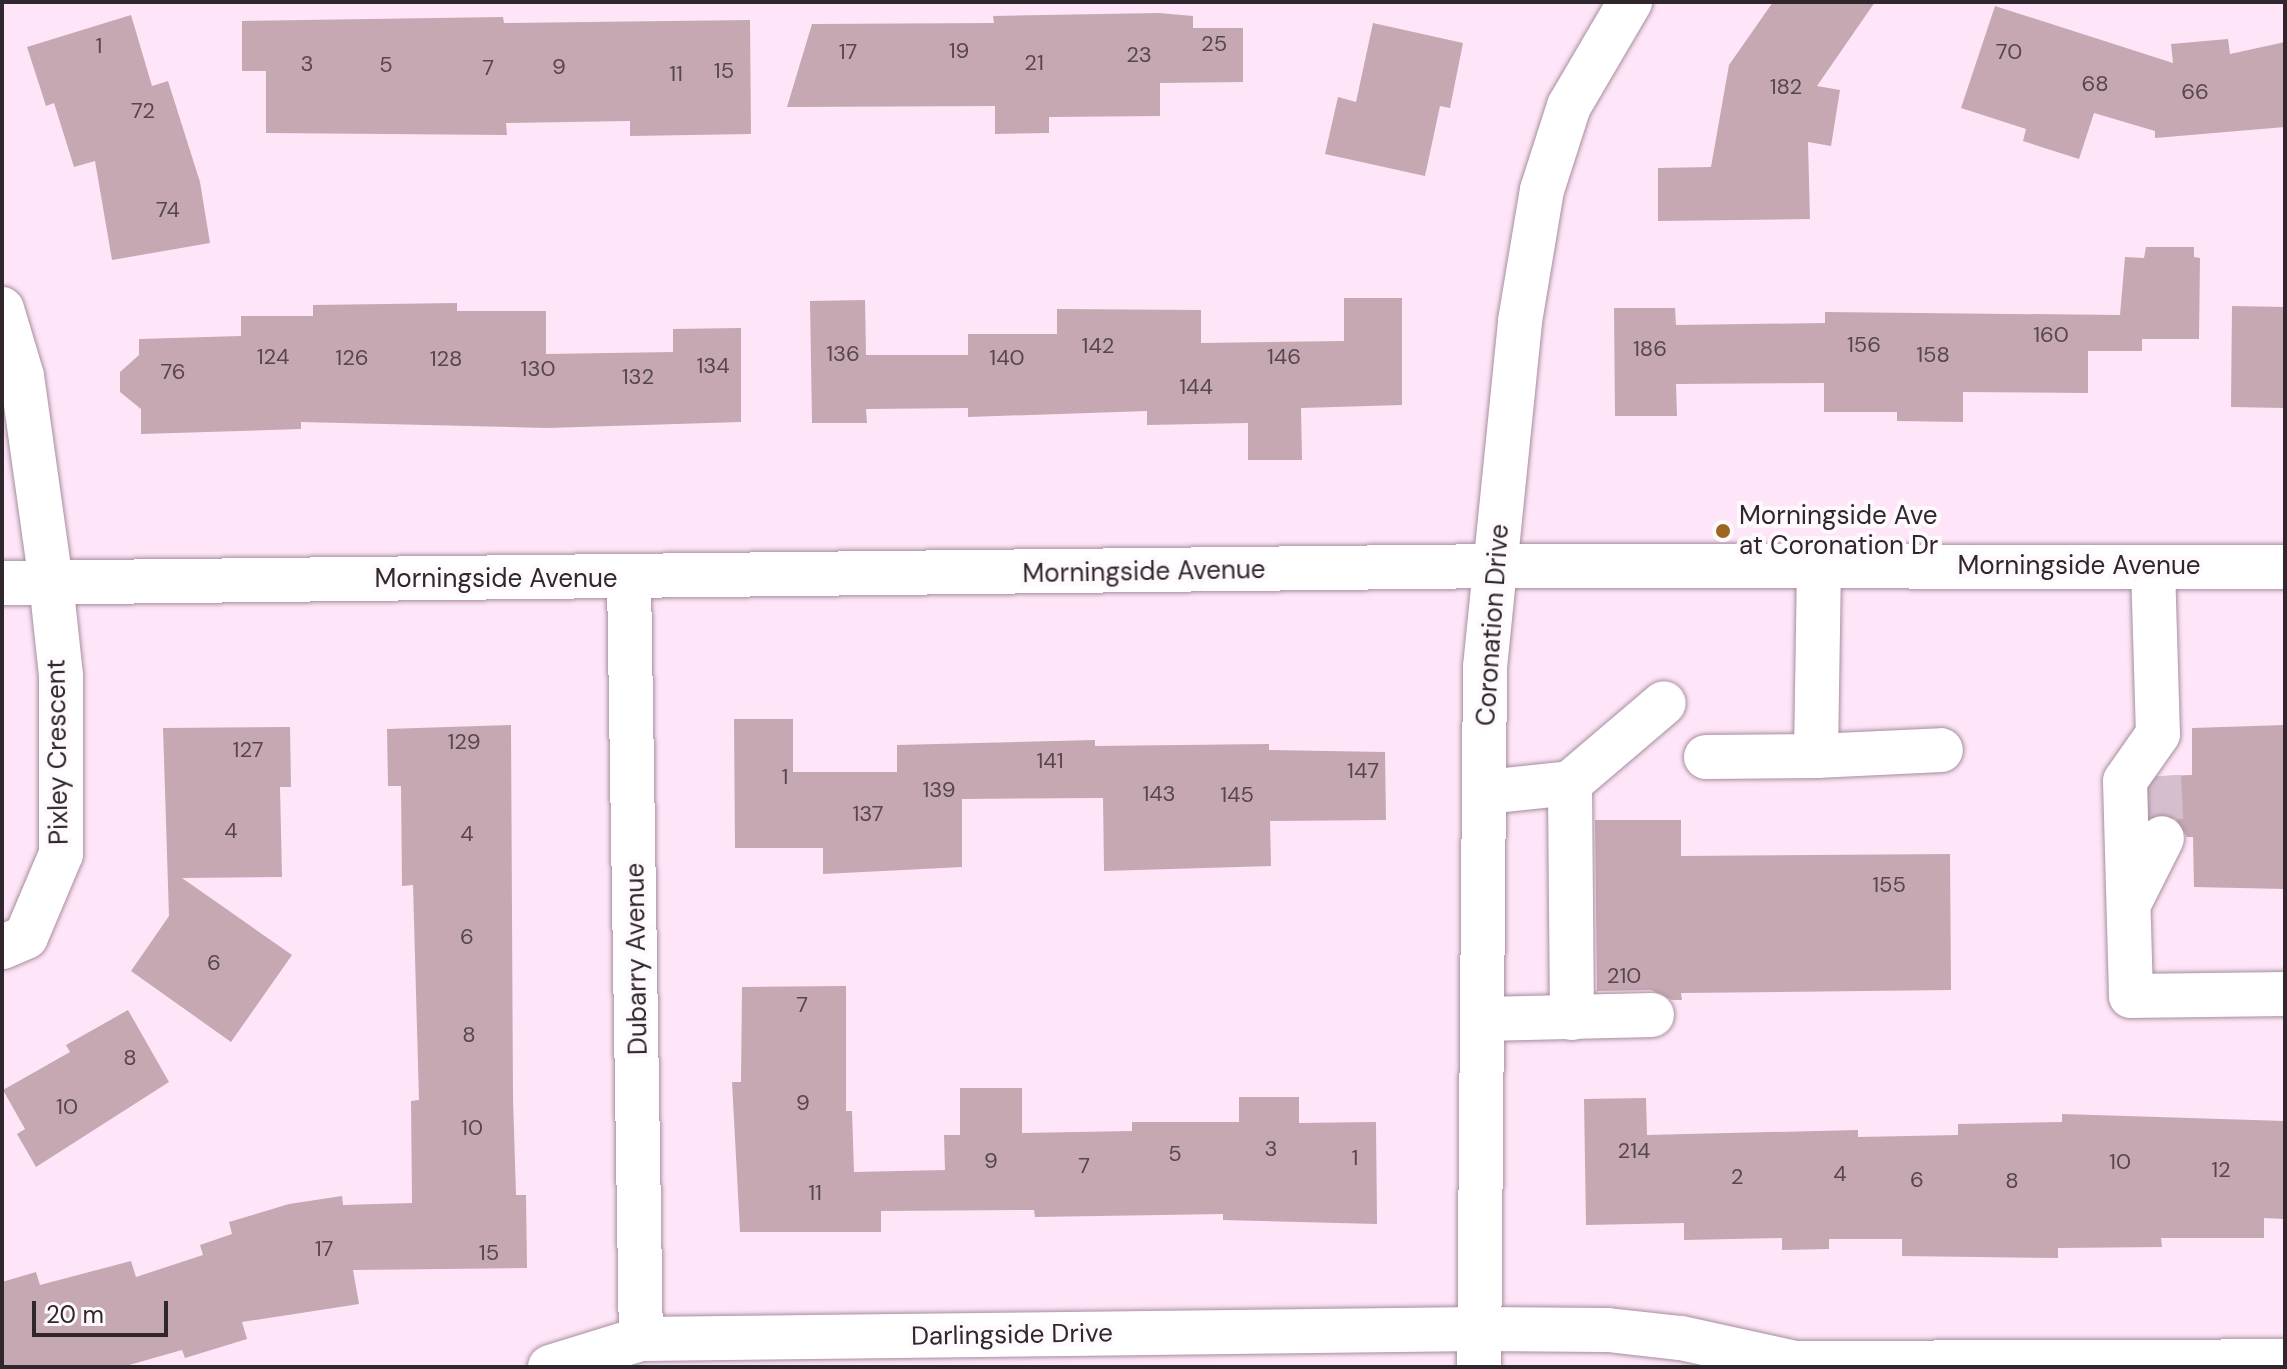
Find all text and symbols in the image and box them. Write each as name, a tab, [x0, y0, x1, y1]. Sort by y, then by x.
house number: 25	[1201, 31, 1227, 57]
house number: 1	[96, 33, 102, 59]
house number: 19	[949, 38, 969, 64]
house number: 17	[839, 39, 857, 65]
house number: 70	[1996, 39, 2022, 65]
house number: 23	[1126, 42, 1152, 68]
house number: 21	[1024, 50, 1044, 76]
house number: 3	[300, 51, 314, 77]
house number: 5	[379, 52, 393, 78]
house number: 9	[552, 54, 566, 80]
house number: 7	[482, 55, 494, 81]
house number: 15	[714, 58, 734, 84]
house number: 11	[669, 61, 683, 87]
house number: 68	[2081, 71, 2109, 97]
house number: 182	[1770, 74, 1802, 100]
house number: 66	[2181, 79, 2209, 105]
house number: 72	[131, 98, 155, 124]
house number: 74	[156, 197, 180, 223]
house number: 160	[2033, 322, 2069, 348]
house number: 156	[1847, 332, 1881, 358]
house number: 142	[1082, 333, 1114, 359]
house number: 186	[1633, 336, 1667, 362]
house number: 136	[826, 341, 860, 367]
house number: 158	[1916, 342, 1950, 368]
house number: 124	[257, 344, 289, 370]
house number: 146	[1267, 344, 1301, 370]
house number: 126	[335, 345, 369, 371]
house number: 140	[989, 345, 1025, 371]
house number: 128	[430, 346, 462, 372]
house number: 134	[696, 353, 730, 379]
house number: 130	[521, 356, 555, 382]
house number: 76	[161, 359, 185, 385]
house number: 132	[622, 364, 654, 390]
house number: 144	[1179, 374, 1213, 400]
place label: Morningside Ave at Coronation Dr	[1739, 500, 1938, 562]
marker: Morningside Ave at Coronation Dr	[1714, 522, 1732, 540]
street label: Coronation Drive	[1470, 523, 1516, 727]
street label: Morningside Avenue	[1957, 550, 2201, 582]
street label: Morningside Avenue	[1022, 554, 1266, 590]
street label: Morningside Avenue	[374, 563, 618, 595]
street label: Pixley Crescent	[41, 659, 75, 845]
house number: 129	[447, 729, 481, 755]
house number: 127	[233, 737, 263, 763]
house number: 141	[1036, 748, 1064, 774]
house number: 147	[1347, 758, 1379, 784]
house number: 1	[782, 764, 788, 790]
house number: 139	[922, 777, 956, 803]
house number: 143	[1142, 781, 1176, 807]
house number: 145	[1220, 782, 1254, 808]
house number: 137	[852, 801, 884, 827]
house number: 4	[224, 818, 238, 844]
house number: 4	[460, 821, 474, 847]
street label: Dubarry Avenue	[620, 863, 654, 1055]
house number: 155	[1872, 872, 1906, 898]
house number: 6	[460, 924, 474, 950]
house number: 6	[207, 950, 221, 976]
house number: 210	[1607, 963, 1641, 989]
house number: 7	[796, 992, 808, 1018]
house number: 8	[462, 1022, 476, 1048]
house number: 8	[123, 1045, 137, 1071]
house number: 9	[796, 1090, 810, 1116]
house number: 10	[56, 1094, 78, 1120]
house number: 10	[461, 1115, 483, 1141]
house number: 3	[1264, 1136, 1278, 1162]
house number: 214	[1618, 1138, 1650, 1164]
house number: 5	[1168, 1141, 1182, 1167]
house number: 1	[1352, 1145, 1358, 1171]
house number: 9	[984, 1148, 998, 1174]
house number: 10	[2109, 1149, 2131, 1175]
house number: 7	[1078, 1153, 1090, 1179]
house number: 12	[2211, 1157, 2231, 1183]
house number: 4	[1833, 1161, 1847, 1187]
house number: 2	[1731, 1164, 1743, 1190]
house number: 6	[1910, 1167, 1924, 1193]
house number: 8	[2005, 1168, 2019, 1194]
house number: 11	[808, 1180, 822, 1206]
house number: 17	[315, 1236, 333, 1262]
house number: 15	[479, 1240, 499, 1266]
scale bar	[36, 1285, 172, 1335]
text: 20 m	[46, 1299, 104, 1330]
street label: Darlingside Drive	[911, 1318, 1113, 1352]

